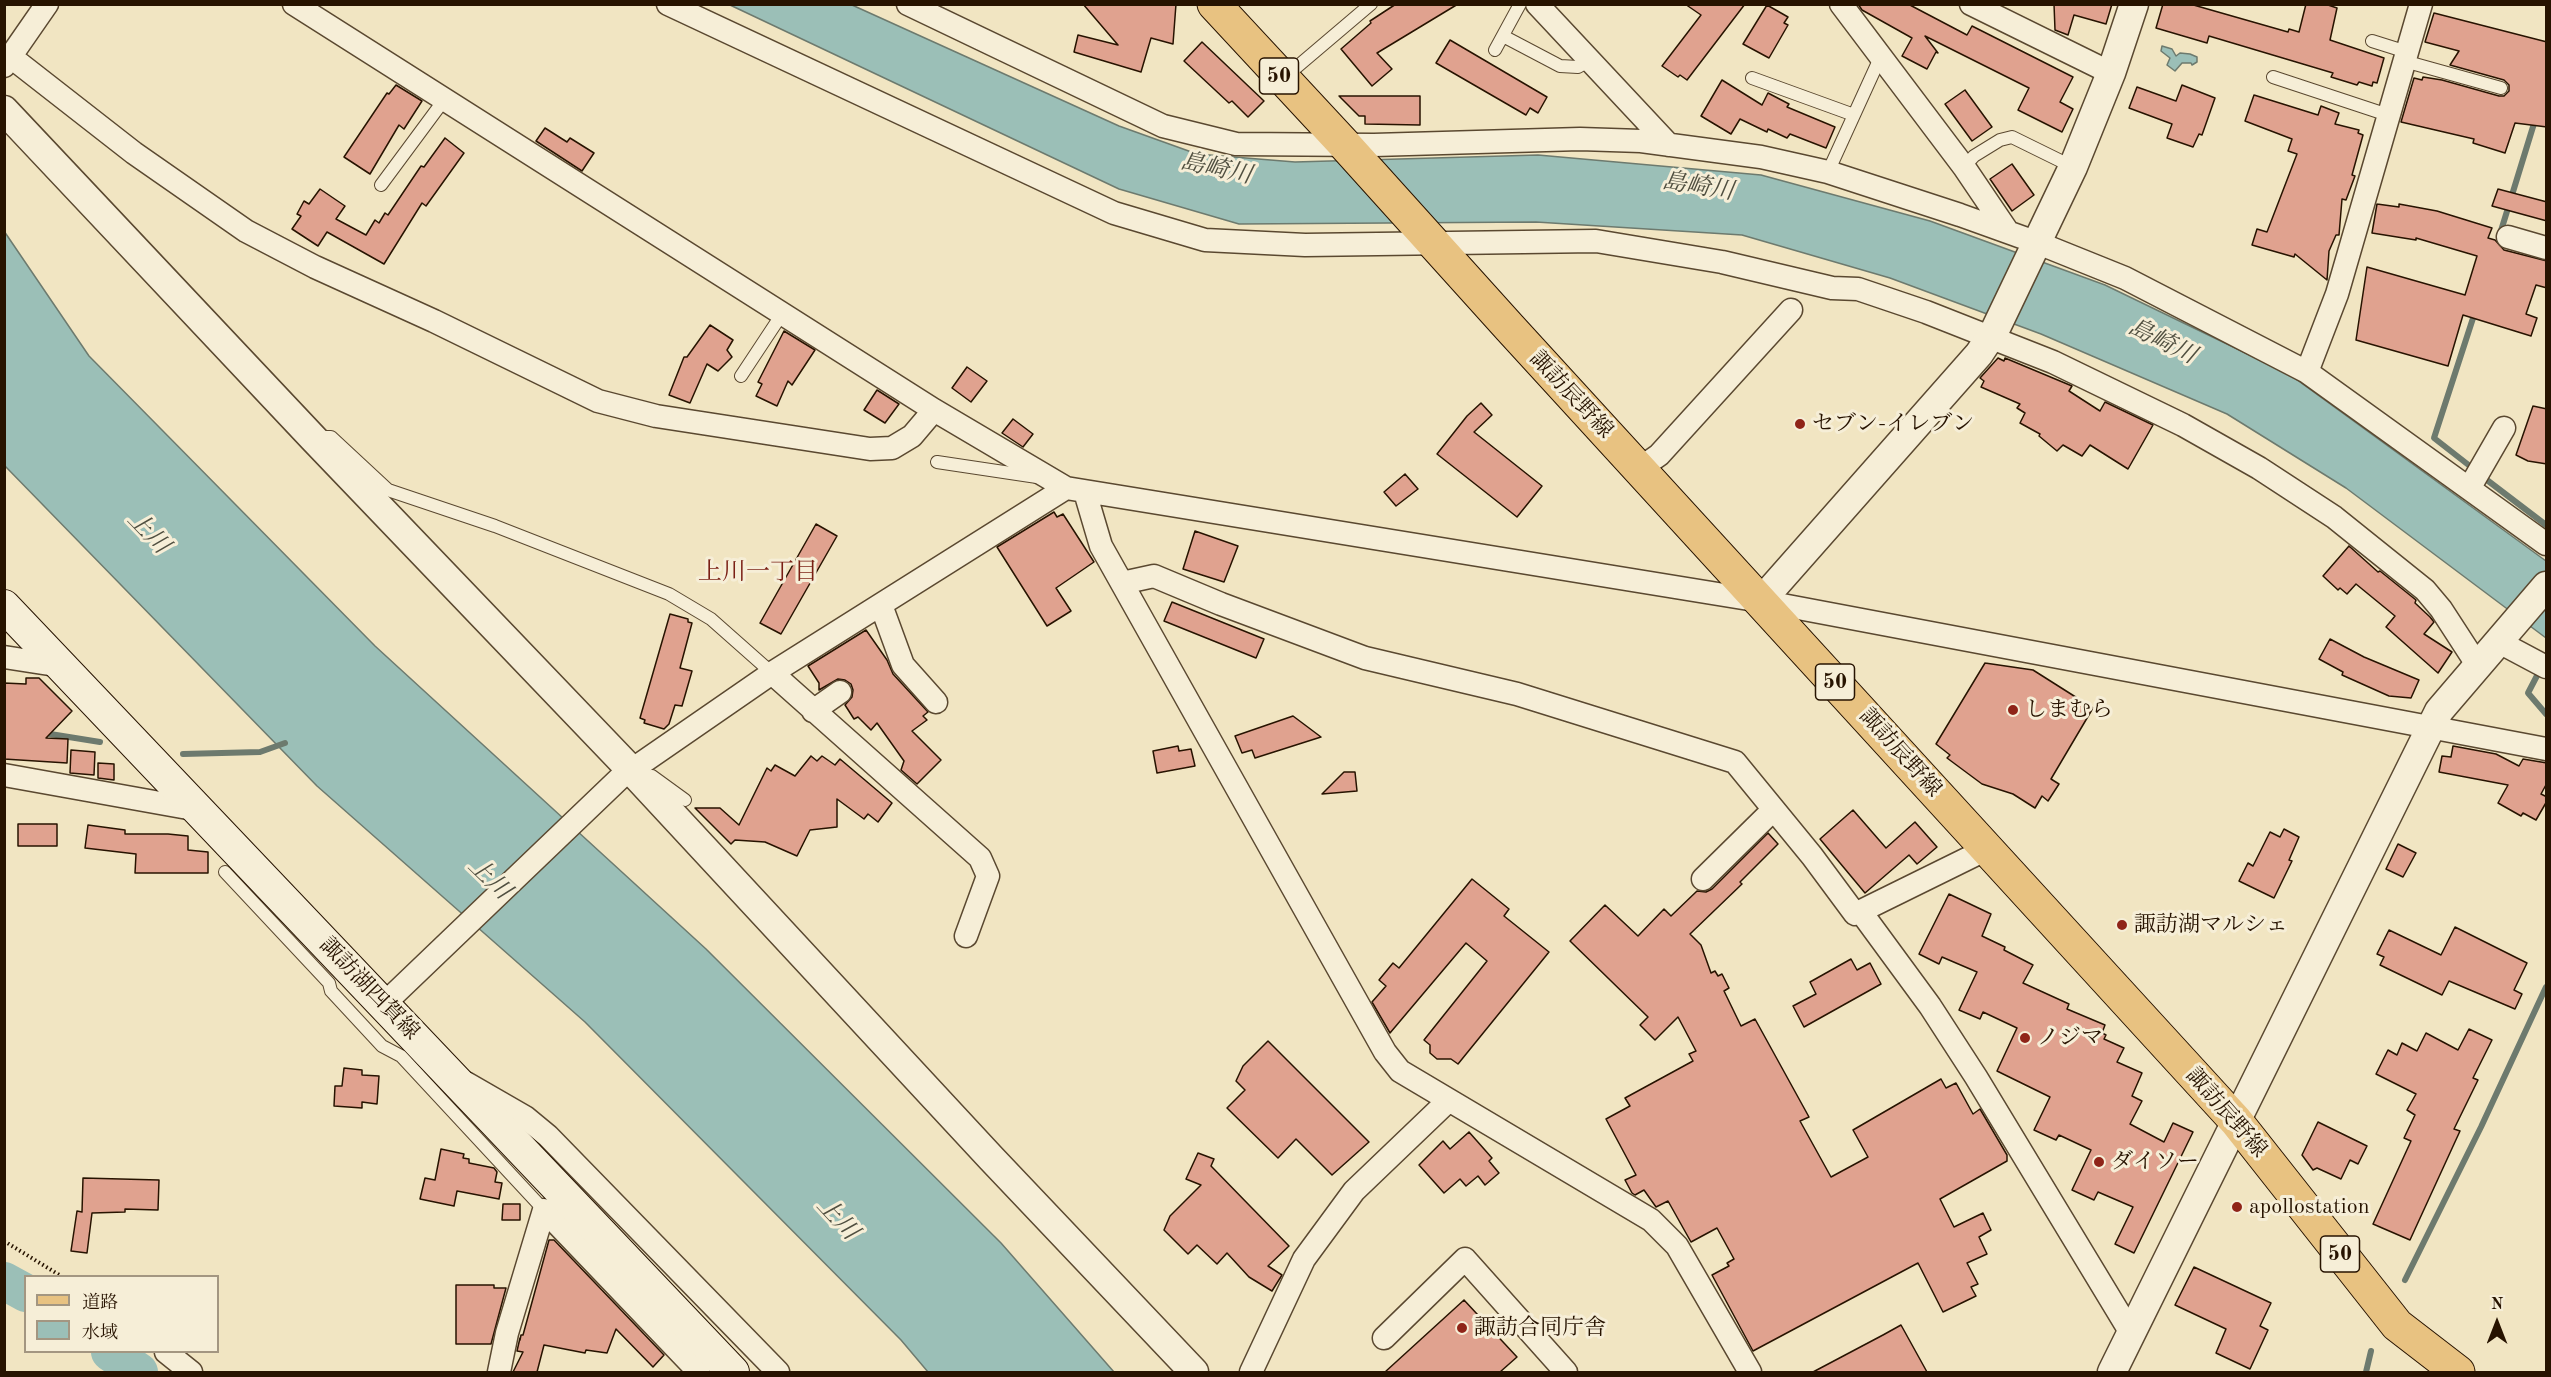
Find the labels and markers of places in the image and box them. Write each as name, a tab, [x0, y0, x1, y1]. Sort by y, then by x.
place label: セブン-イレブン	[1812, 411, 1974, 437]
marker: セブン-イレブン	[1793, 417, 1807, 431]
place label: しまむら	[2025, 697, 2113, 723]
marker: しまむら	[2006, 703, 2020, 717]
place label: 諏訪湖マルシェ	[2134, 912, 2288, 938]
marker: 諏訪湖マルシェ	[2115, 918, 2129, 932]
place label: ノジマ	[2037, 1025, 2103, 1051]
marker: ノジマ	[2018, 1031, 2032, 1045]
place label: ダイソー	[2111, 1149, 2199, 1175]
marker: ダイソー	[2092, 1155, 2106, 1169]
place label: apollostation	[2249, 1194, 2370, 1220]
marker: apollostation	[2230, 1200, 2244, 1214]
place label: 諏訪合同庁舎	[1474, 1315, 1606, 1341]
marker: 諏訪合同庁舎	[1455, 1321, 1469, 1335]

